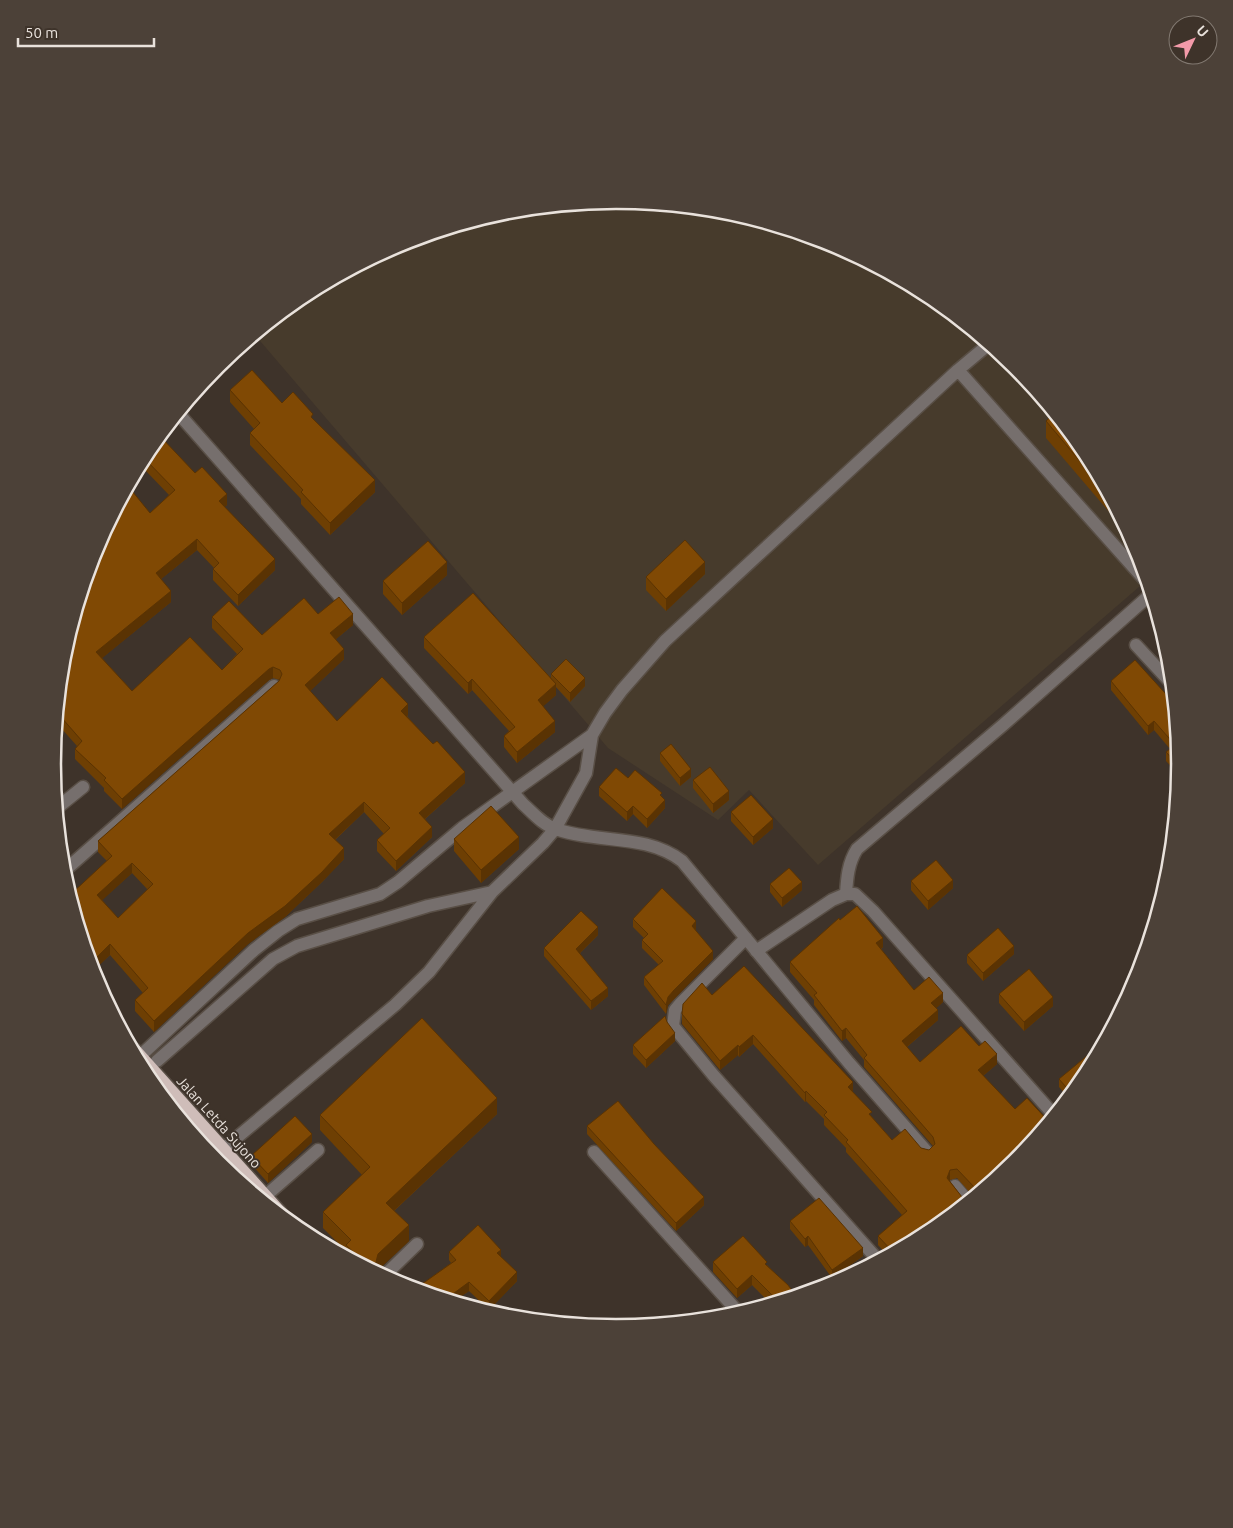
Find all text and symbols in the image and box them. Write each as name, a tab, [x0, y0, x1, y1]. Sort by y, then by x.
scale bar	[18, 15, 154, 47]
north arrow	[1168, 15, 1218, 65]
text: U	[1193, 22, 1212, 40]
text: 50 m	[25, 24, 58, 41]
street label: Jalan Letda Sujono	[174, 1073, 264, 1171]

